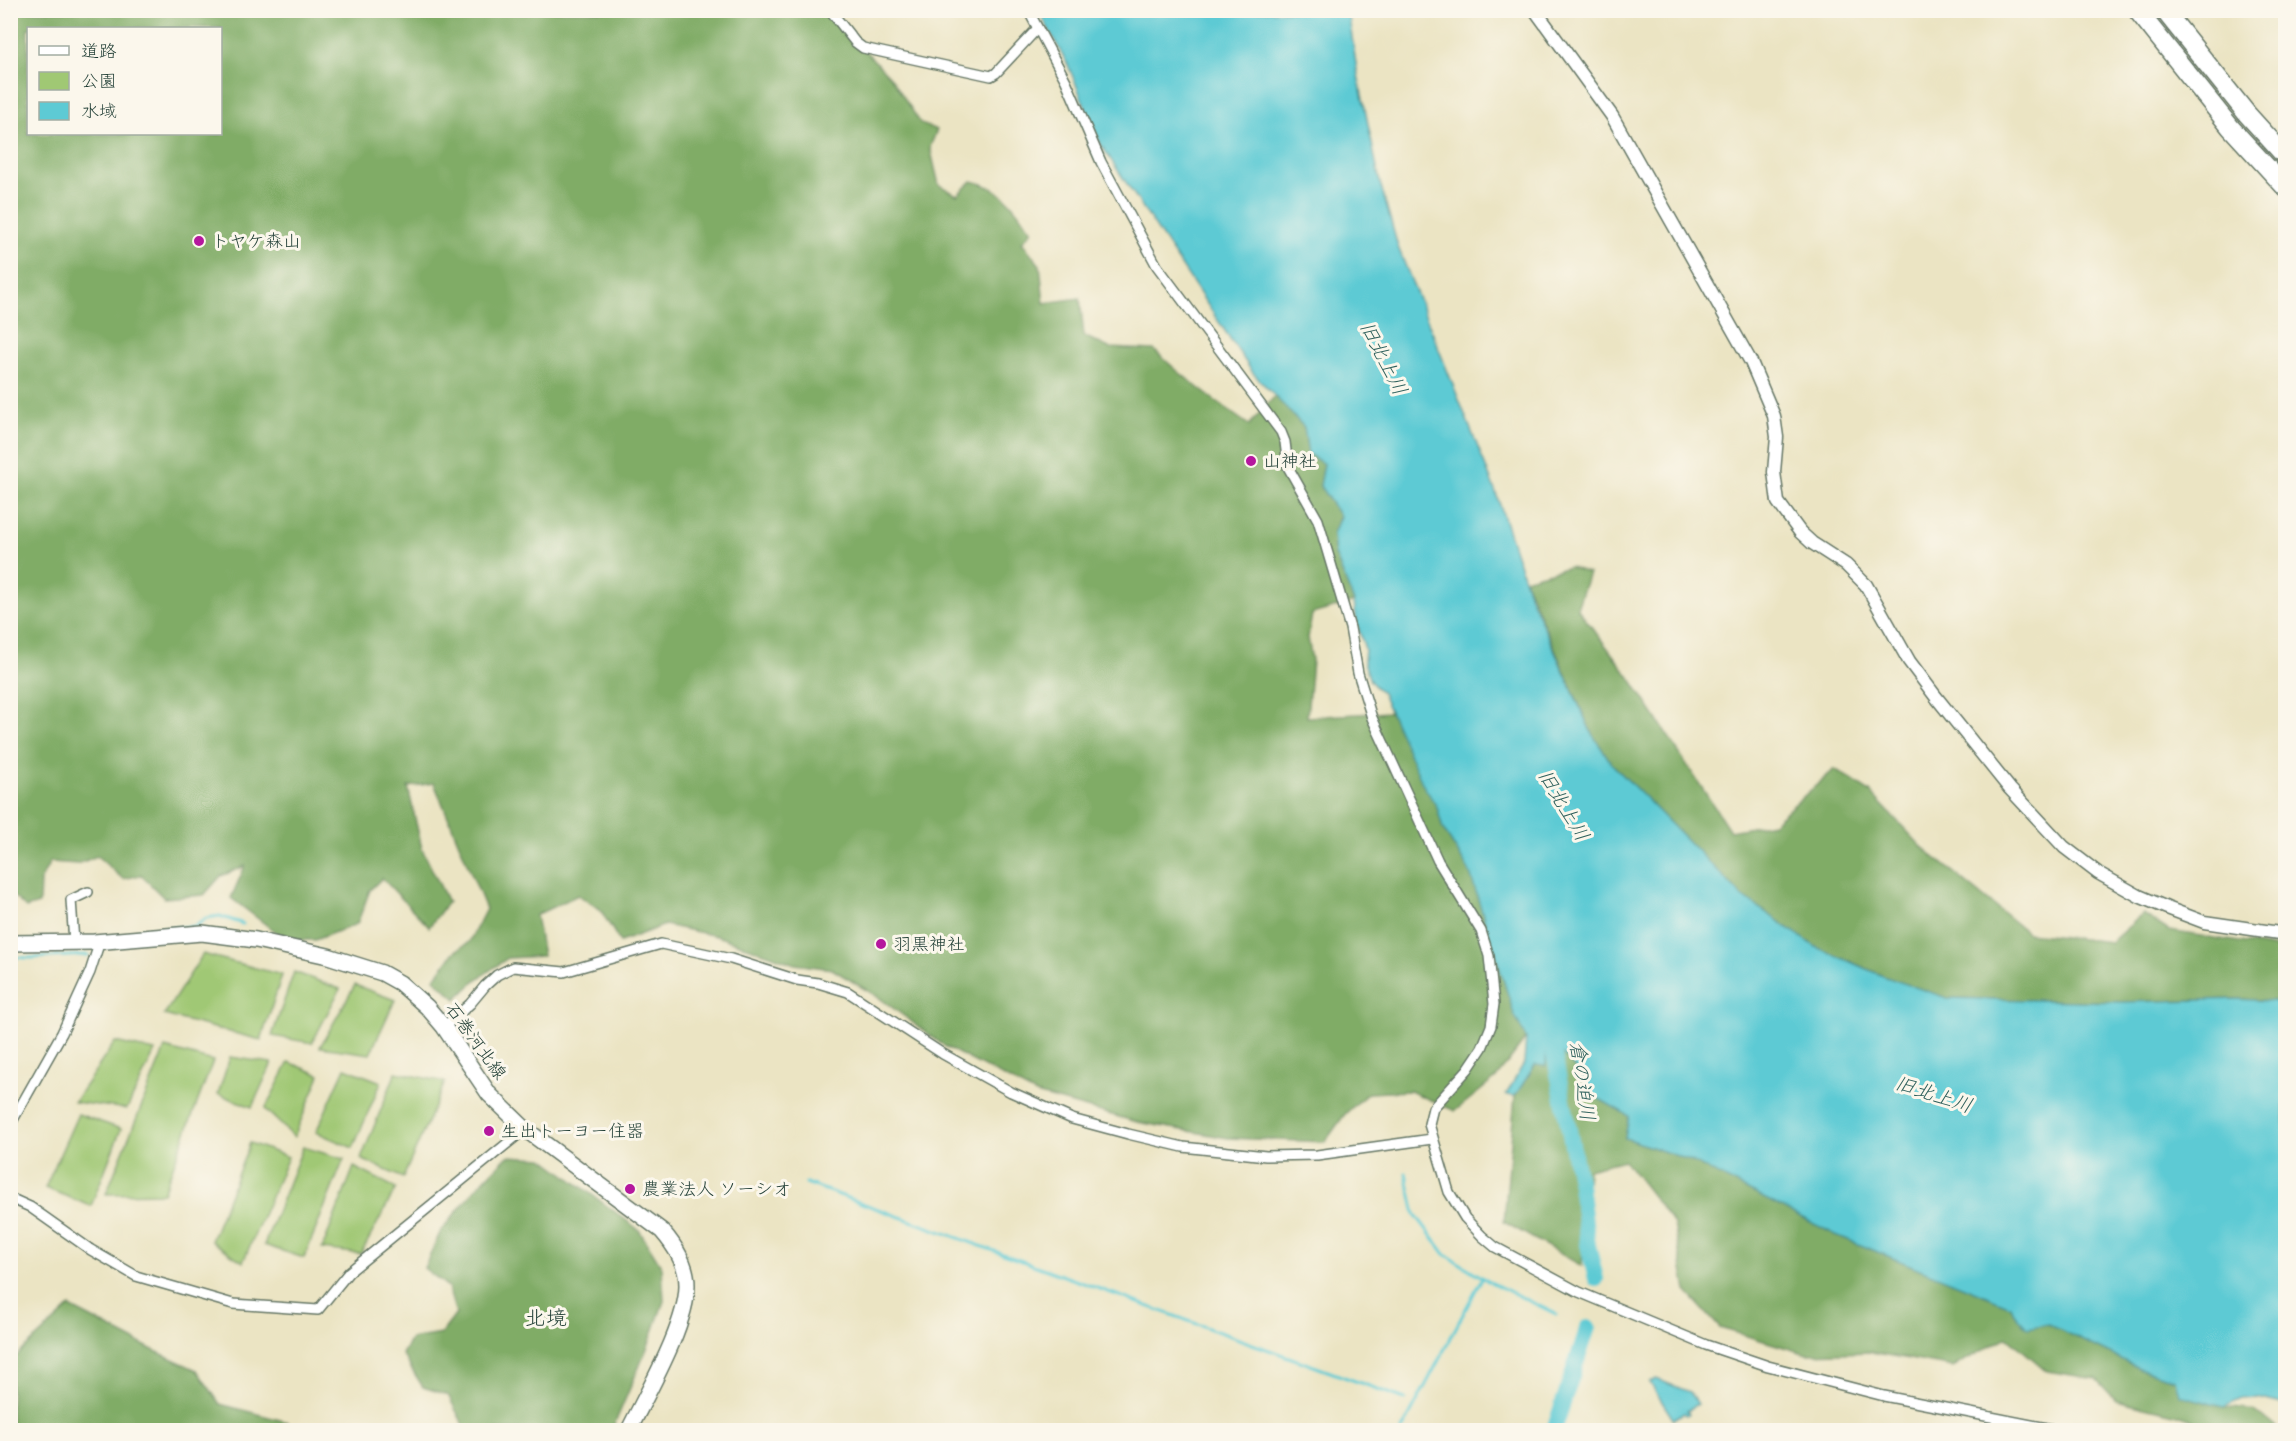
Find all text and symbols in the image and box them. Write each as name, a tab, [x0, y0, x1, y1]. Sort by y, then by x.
legend	[27, 27, 222, 135]
text: 道路	[81, 35, 117, 67]
text: 公園	[81, 65, 117, 97]
text: 水域	[81, 95, 117, 127]
place label: トヤケ森山	[211, 225, 301, 257]
marker: トヤケ森山	[192, 234, 206, 248]
water label: 旧北上川	[1350, 315, 1417, 402]
place label: 山神社	[1263, 445, 1317, 477]
marker: 山神社	[1244, 454, 1258, 468]
water label: 旧北上川	[1528, 762, 1599, 849]
place label: 羽黒神社	[893, 928, 965, 960]
marker: 羽黒神社	[874, 937, 888, 951]
street label: 石巻河北線	[437, 995, 515, 1087]
water label: 倉の迫川	[1560, 1039, 1605, 1123]
water label: 旧北上川	[1890, 1065, 1977, 1123]
place label: 生出トーヨー住器	[501, 1115, 644, 1147]
marker: 生出トーヨー住器	[482, 1124, 496, 1138]
place label: 農業法人 ソーシオ	[642, 1173, 791, 1205]
marker: 農業法人 ソーシオ	[623, 1182, 637, 1196]
district label: 北境	[525, 1299, 567, 1337]

